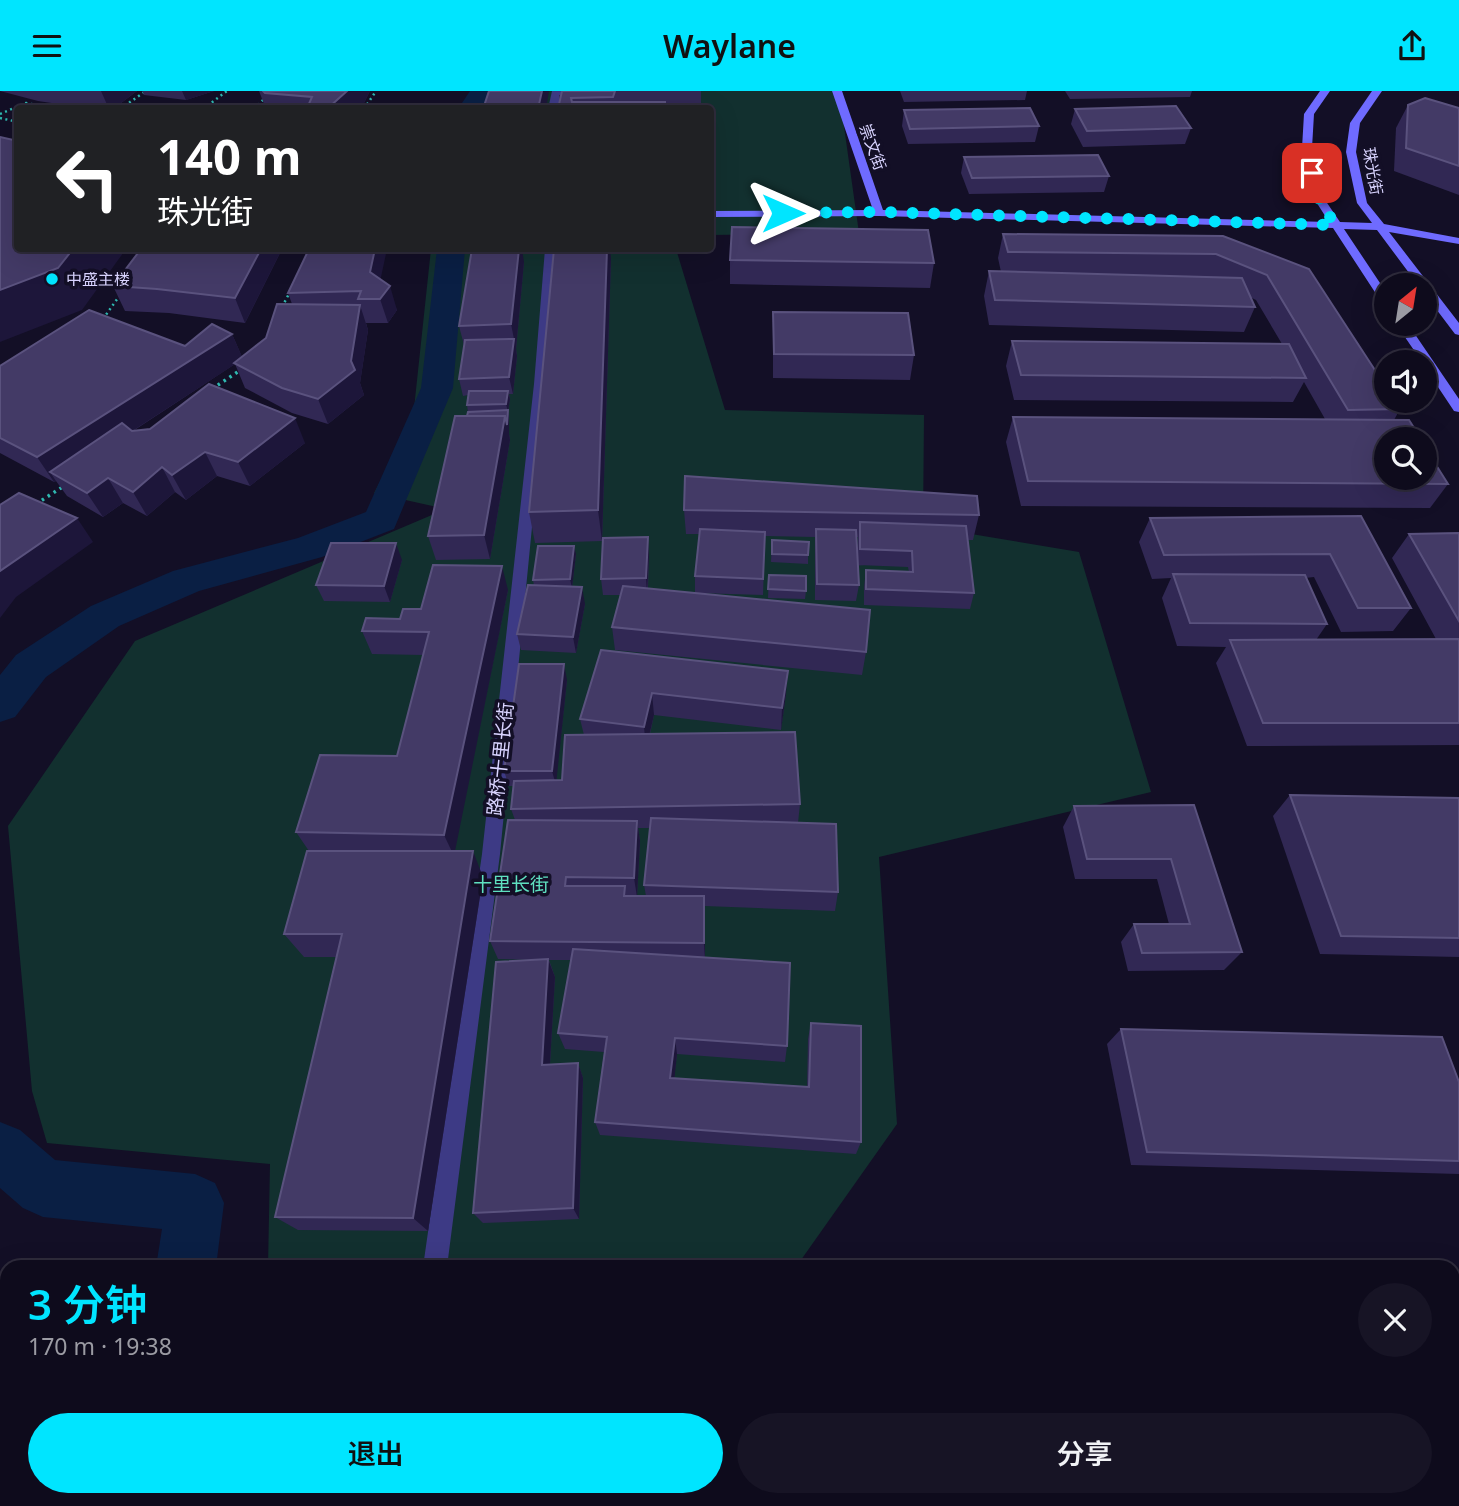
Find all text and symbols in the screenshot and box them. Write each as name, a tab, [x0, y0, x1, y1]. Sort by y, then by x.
text: Waylane	[663, 24, 796, 67]
icon: menu	[28, 27, 66, 65]
icon: share	[1393, 27, 1431, 65]
street label: 崇文街	[854, 121, 892, 173]
text: 140 m	[157, 123, 302, 189]
icon: left	[42, 133, 133, 224]
pin	[1282, 143, 1342, 203]
street label: 珠光街	[1358, 145, 1388, 197]
icon: arrive	[1293, 154, 1331, 192]
position arrow	[746, 176, 820, 250]
text: 珠光街	[157, 189, 253, 232]
place label: 中盛主楼	[66, 268, 130, 290]
marker: 中盛主楼	[44, 271, 60, 287]
north arrow	[1374, 273, 1437, 336]
map controls	[1374, 273, 1437, 490]
button: sound	[1374, 350, 1437, 413]
button: search	[1374, 427, 1437, 490]
street label: 路桥十里长街	[481, 701, 519, 817]
park label: 十里长街	[473, 871, 549, 897]
text: 3 分钟	[28, 1275, 147, 1332]
button: close	[1358, 1283, 1432, 1357]
text: 170 m · 19:38	[28, 1330, 172, 1362]
button: 退出	[28, 1413, 723, 1493]
button: 分享	[737, 1413, 1432, 1493]

